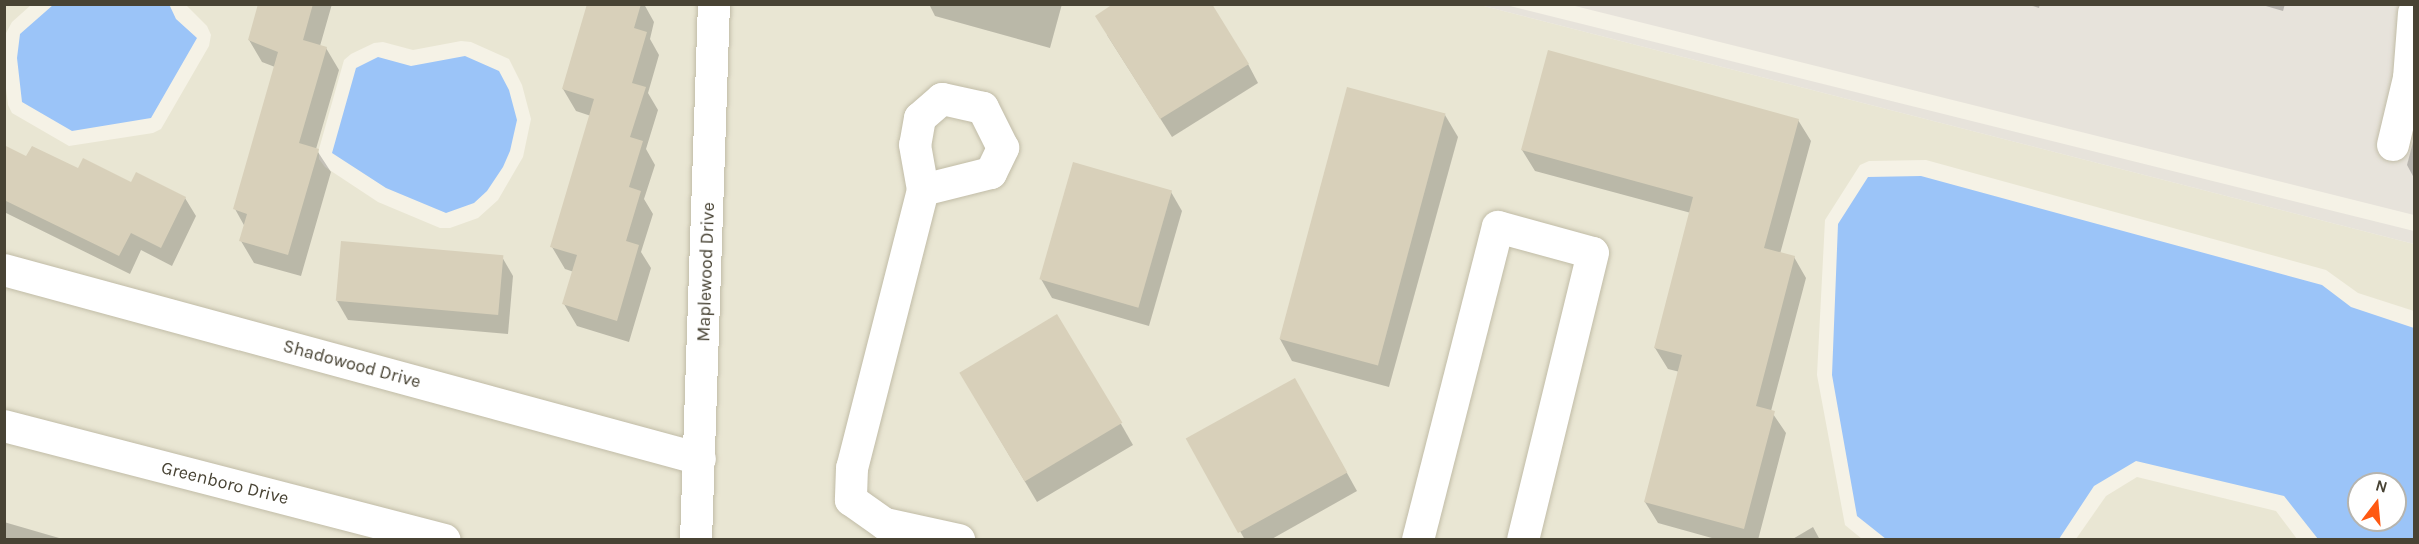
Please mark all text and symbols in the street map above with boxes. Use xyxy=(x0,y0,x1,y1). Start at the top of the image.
street label: Maplewood Drive xyxy=(693,202,719,342)
street label: Shadowood Drive xyxy=(281,335,423,393)
street label: Greenboro Drive xyxy=(159,457,291,509)
north arrow xyxy=(2347,472,2407,532)
text: N xyxy=(2373,475,2390,497)

